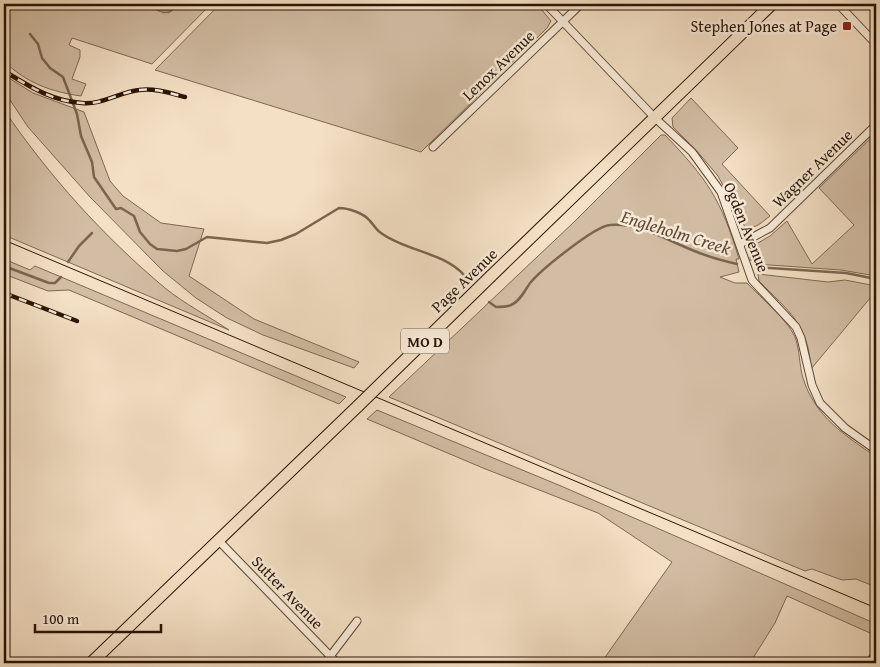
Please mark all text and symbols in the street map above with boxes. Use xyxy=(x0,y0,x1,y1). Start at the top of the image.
place label: Stephen Jones at Page xyxy=(690,14,837,38)
marker: Stephen Jones at Page xyxy=(841,20,853,32)
street label: Lenox Avenue xyxy=(456,24,540,106)
street label: Wagner Avenue xyxy=(766,123,858,213)
street label: Ogden Avenue xyxy=(718,178,776,276)
water label: Engleholm Creek xyxy=(617,202,735,262)
street label: Page Avenue xyxy=(425,242,503,318)
road number: MO D xyxy=(401,328,449,354)
street label: Sutter Avenue xyxy=(247,550,329,634)
scale bar xyxy=(35,602,161,634)
text: 100 m xyxy=(42,608,80,629)

